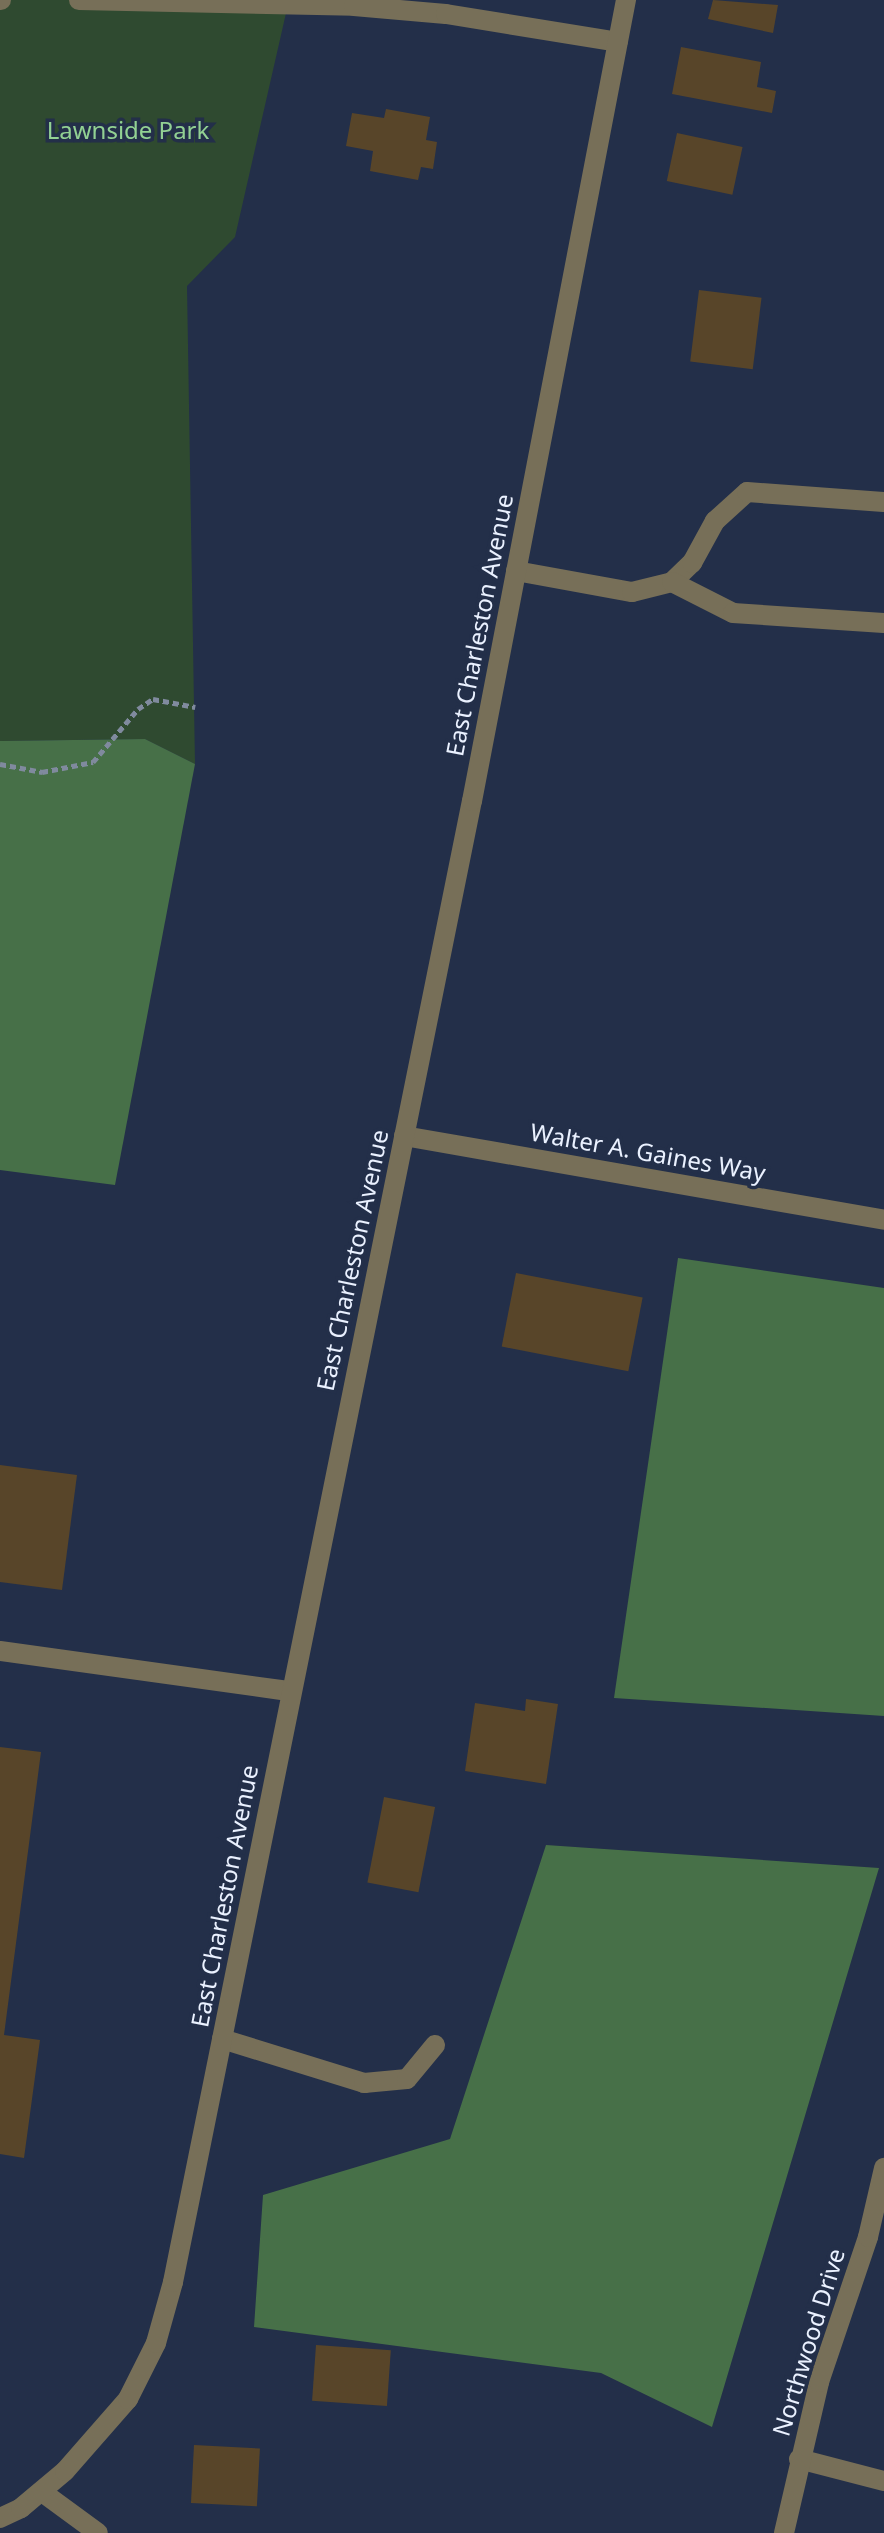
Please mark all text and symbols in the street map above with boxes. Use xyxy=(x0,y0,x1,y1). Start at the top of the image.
park label: Lawnside Park xyxy=(47,116,209,144)
street label: East Charleston Avenue xyxy=(439,492,519,758)
street label: Walter A. Gaines Way xyxy=(528,1117,768,1187)
street label: East Charleston Avenue xyxy=(310,1127,394,1393)
street label: East Charleston Avenue xyxy=(184,1763,264,2029)
street label: Northwood Drive xyxy=(766,2245,850,2439)

